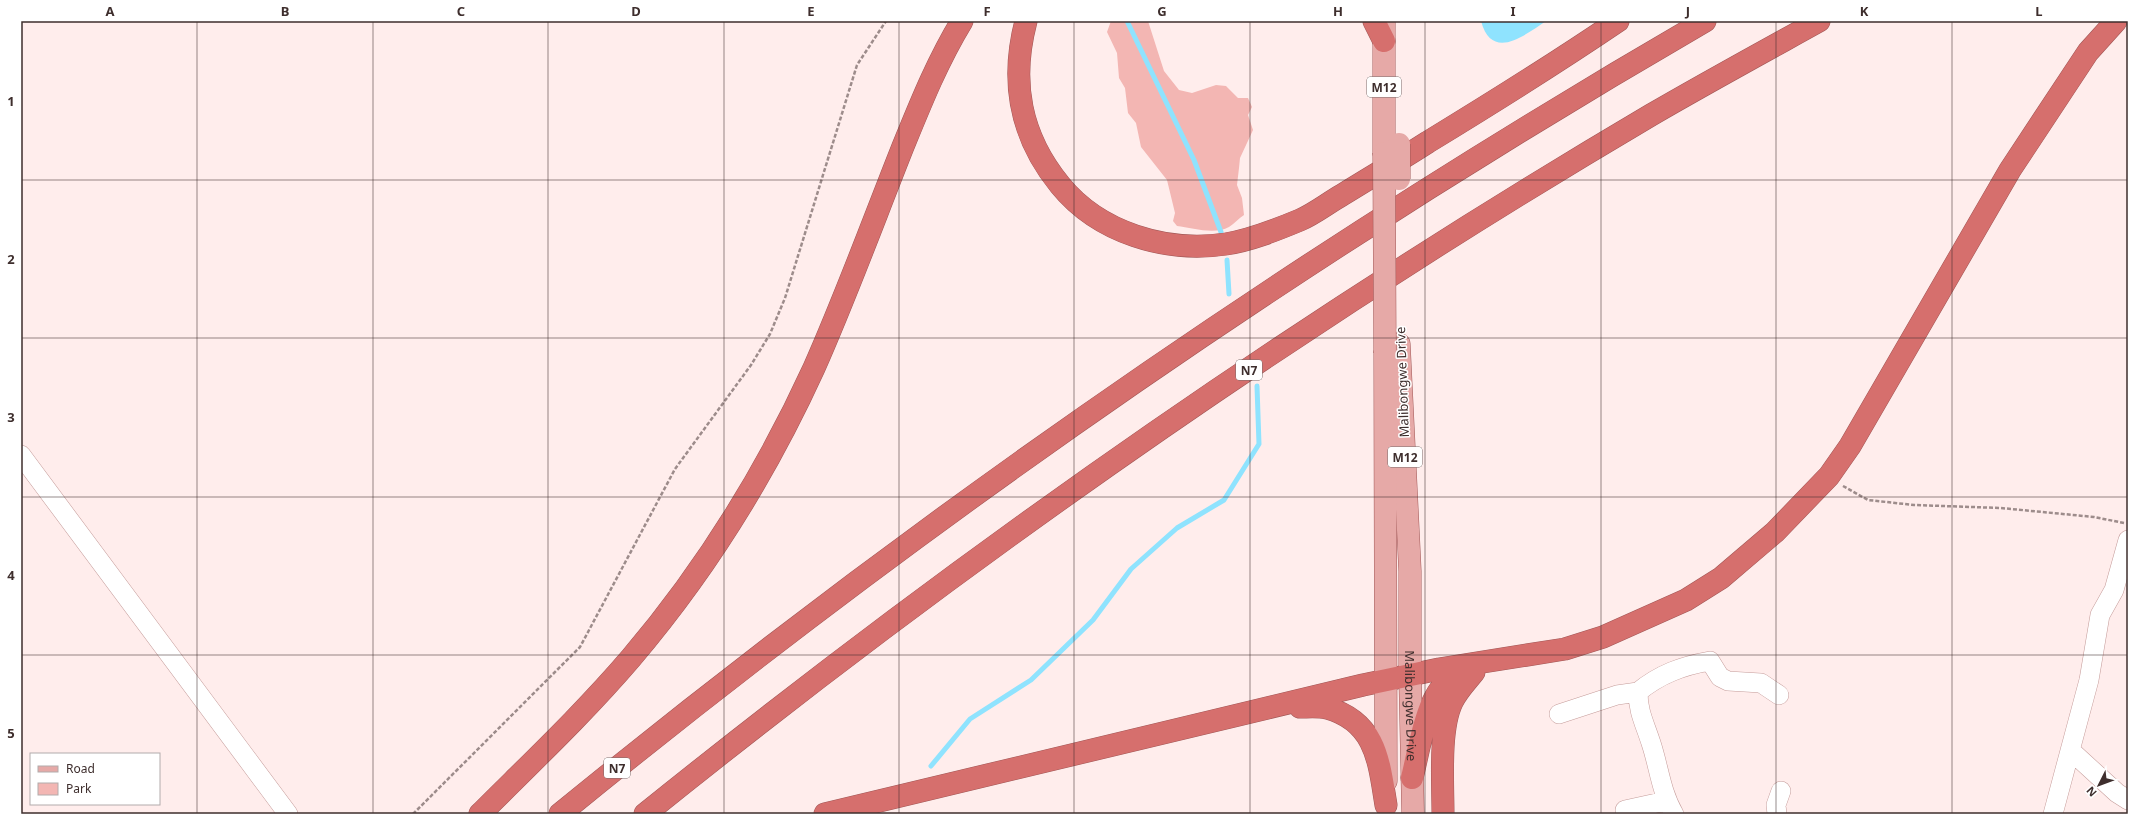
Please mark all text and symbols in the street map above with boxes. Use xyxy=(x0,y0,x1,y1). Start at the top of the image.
text: A xyxy=(106,2,115,20)
text: B xyxy=(281,2,289,20)
text: C xyxy=(457,2,465,20)
text: D xyxy=(631,2,641,20)
text: E xyxy=(807,2,815,20)
text: F xyxy=(983,2,991,20)
text: G xyxy=(1157,2,1167,20)
text: H xyxy=(1333,2,1343,20)
text: I xyxy=(1510,2,1516,20)
text: J xyxy=(1685,2,1690,20)
text: K xyxy=(1860,2,1869,20)
text: L xyxy=(2035,2,2043,20)
road number: M12 xyxy=(1367,77,1401,97)
text: 1 xyxy=(7,92,15,110)
text: 2 xyxy=(7,250,15,268)
street label: Malibongwe Drive xyxy=(1391,326,1413,438)
road number: N7 xyxy=(1236,360,1262,380)
text: 3 xyxy=(7,408,15,426)
road number: M12 xyxy=(1388,447,1422,467)
text: 4 xyxy=(7,566,15,584)
street label: Malibongwe Drive xyxy=(1401,650,1421,761)
text: 5 xyxy=(7,724,15,742)
legend xyxy=(30,753,160,805)
road number: N7 xyxy=(604,758,630,778)
text: Road xyxy=(66,760,95,777)
north arrow xyxy=(2079,765,2119,805)
text: Park xyxy=(66,780,92,797)
text: N xyxy=(2083,784,2100,800)

